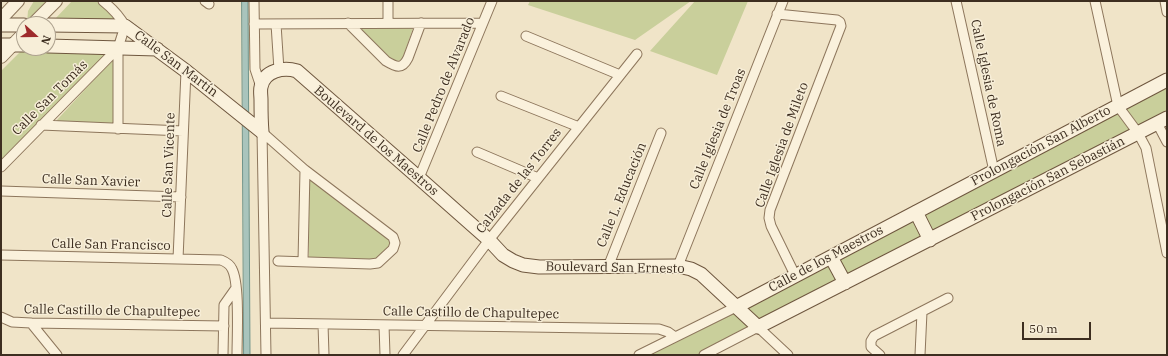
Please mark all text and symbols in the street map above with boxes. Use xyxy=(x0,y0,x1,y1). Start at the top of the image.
street label: Calle Pedro de Alvarado xyxy=(410,15,478,155)
north arrow xyxy=(16,16,56,56)
street label: Calle Iglesia de Roma xyxy=(967,18,1009,148)
street label: Calle San Martín xyxy=(131,28,221,100)
text: N xyxy=(38,33,54,47)
street label: Calle San Tomás xyxy=(9,57,91,139)
street label: Calle Iglesia de Troas xyxy=(687,66,749,192)
street label: Calle Iglesia de Mileto xyxy=(752,80,812,210)
street label: Boulevard de los Maestros xyxy=(311,83,441,199)
street label: Prolongación San Alberto xyxy=(969,103,1113,189)
street label: Calle San Vicente xyxy=(159,112,179,218)
street label: Calzada de las Torres xyxy=(473,125,565,237)
street label: Prolongación San Sebastián xyxy=(969,133,1127,225)
street label: Calle L. Educación xyxy=(594,140,650,250)
street label: Calle San Xavier xyxy=(42,171,140,191)
street label: Calle de los Maestros xyxy=(766,222,886,296)
street label: Calle San Francisco xyxy=(51,236,171,254)
street label: Boulevard San Ernesto xyxy=(545,259,685,277)
street label: Calle Castillo de Chapultepec xyxy=(24,302,200,320)
street label: Calle Castillo de Chapultepec xyxy=(383,304,559,322)
scale bar xyxy=(1024,314,1093,340)
text: 50 m xyxy=(1029,321,1058,336)

